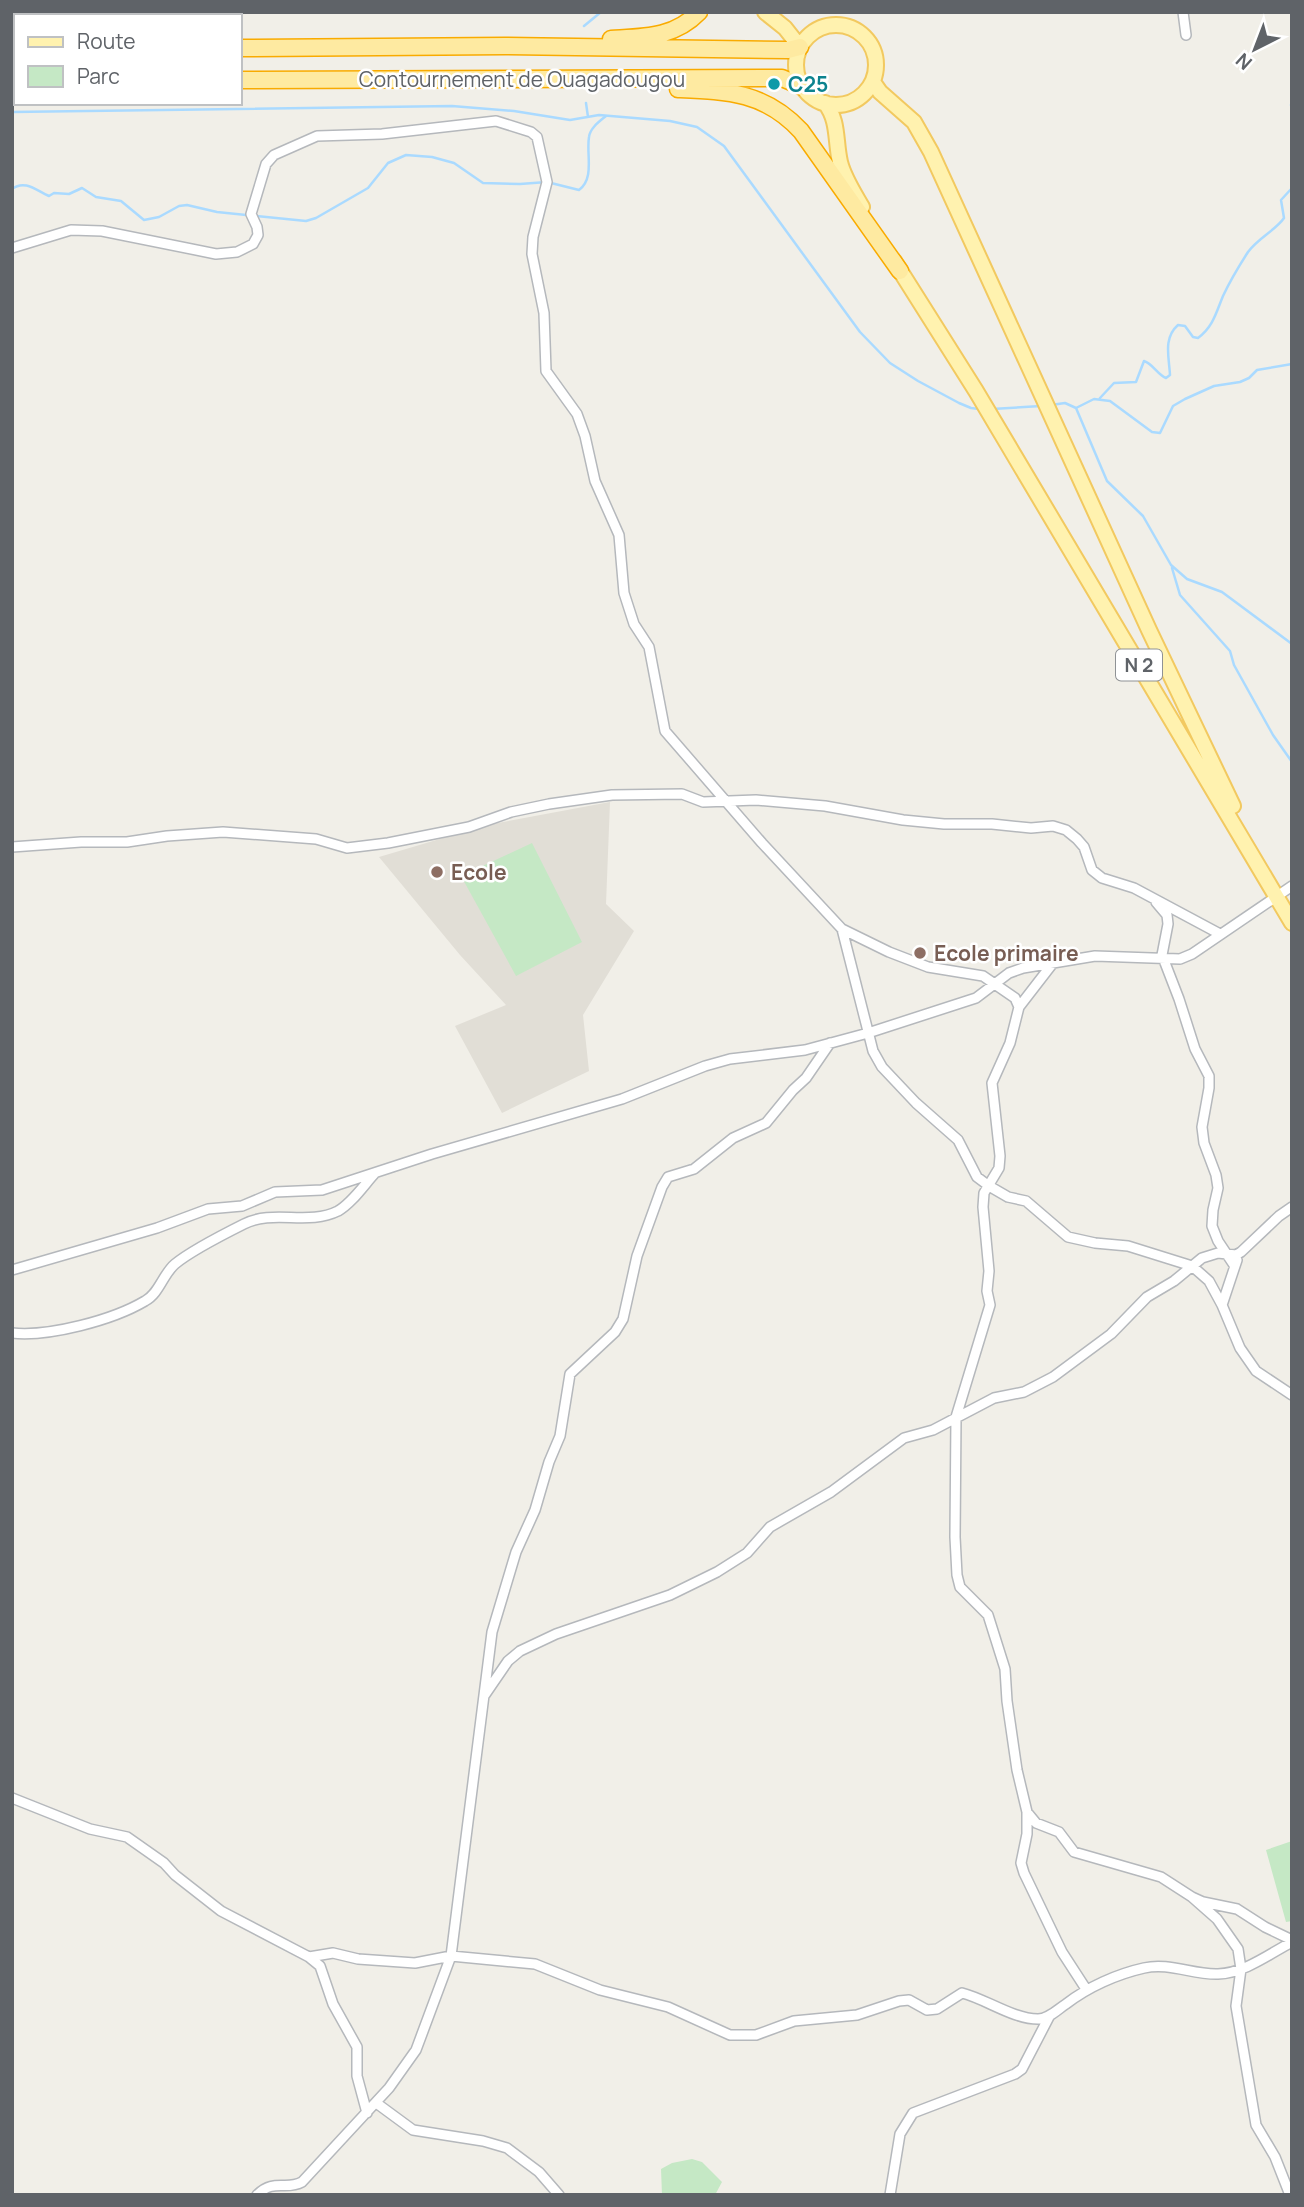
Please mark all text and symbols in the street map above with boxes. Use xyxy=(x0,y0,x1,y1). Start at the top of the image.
legend xyxy=(14,14,242,105)
north arrow xyxy=(1220,14,1290,84)
text: Route xyxy=(77,27,135,55)
text: N xyxy=(1230,47,1257,76)
text: Parc xyxy=(77,62,120,90)
street label: Contournement de Ouagadougou xyxy=(359,65,685,93)
place label: C25 xyxy=(788,70,828,98)
marker: C25 xyxy=(766,76,782,92)
road number: N 2 xyxy=(1116,650,1162,680)
place label: Ecole xyxy=(451,858,507,886)
marker: Ecole xyxy=(429,864,445,880)
place label: Ecole primaire xyxy=(934,939,1079,967)
marker: Ecole primaire xyxy=(912,945,928,961)

